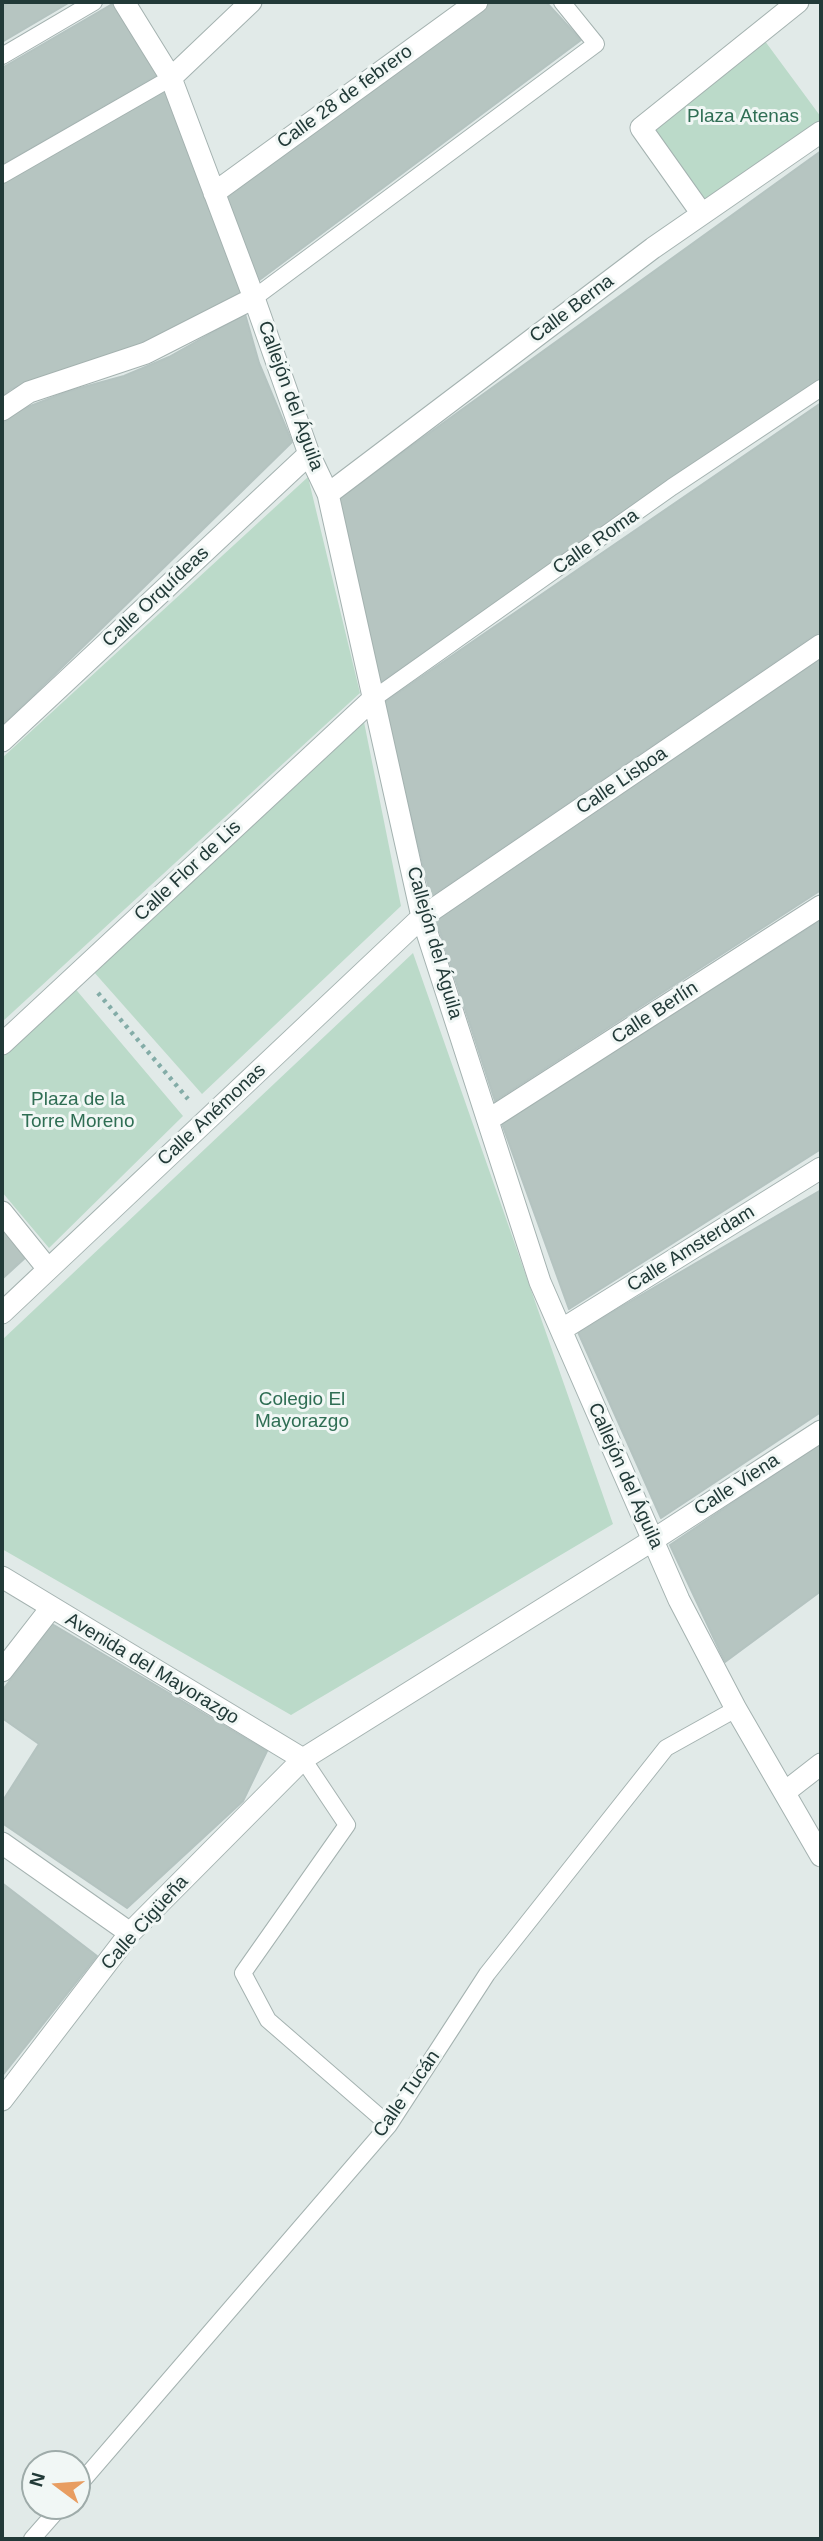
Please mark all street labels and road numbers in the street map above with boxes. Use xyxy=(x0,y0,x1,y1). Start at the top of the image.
street label: Calle 28 de febrero xyxy=(273,40,417,154)
street label: Calle Berna xyxy=(525,270,619,348)
street label: Callejón del Águila xyxy=(252,318,328,474)
street label: Calle Roma xyxy=(549,504,643,580)
street label: Calle Orquídeas xyxy=(98,542,214,652)
street label: Calle Lisboa xyxy=(572,742,672,820)
street label: Calle Flor de Lis xyxy=(130,816,246,926)
street label: Callejón del Águila xyxy=(401,864,467,1022)
street label: Calle Berlín xyxy=(608,977,702,1049)
street label: Calle Anémonas xyxy=(153,1059,271,1171)
street label: Calle Amsterdam xyxy=(623,1201,759,1297)
street label: Callejón del Águila xyxy=(583,1399,667,1553)
street label: Calle Viena xyxy=(690,1449,784,1521)
street label: Avenida del Mayorazgo xyxy=(61,1608,243,1730)
street label: Calle Cigüeña xyxy=(97,1871,193,1975)
street label: Calle Tucán xyxy=(369,2046,445,2142)

